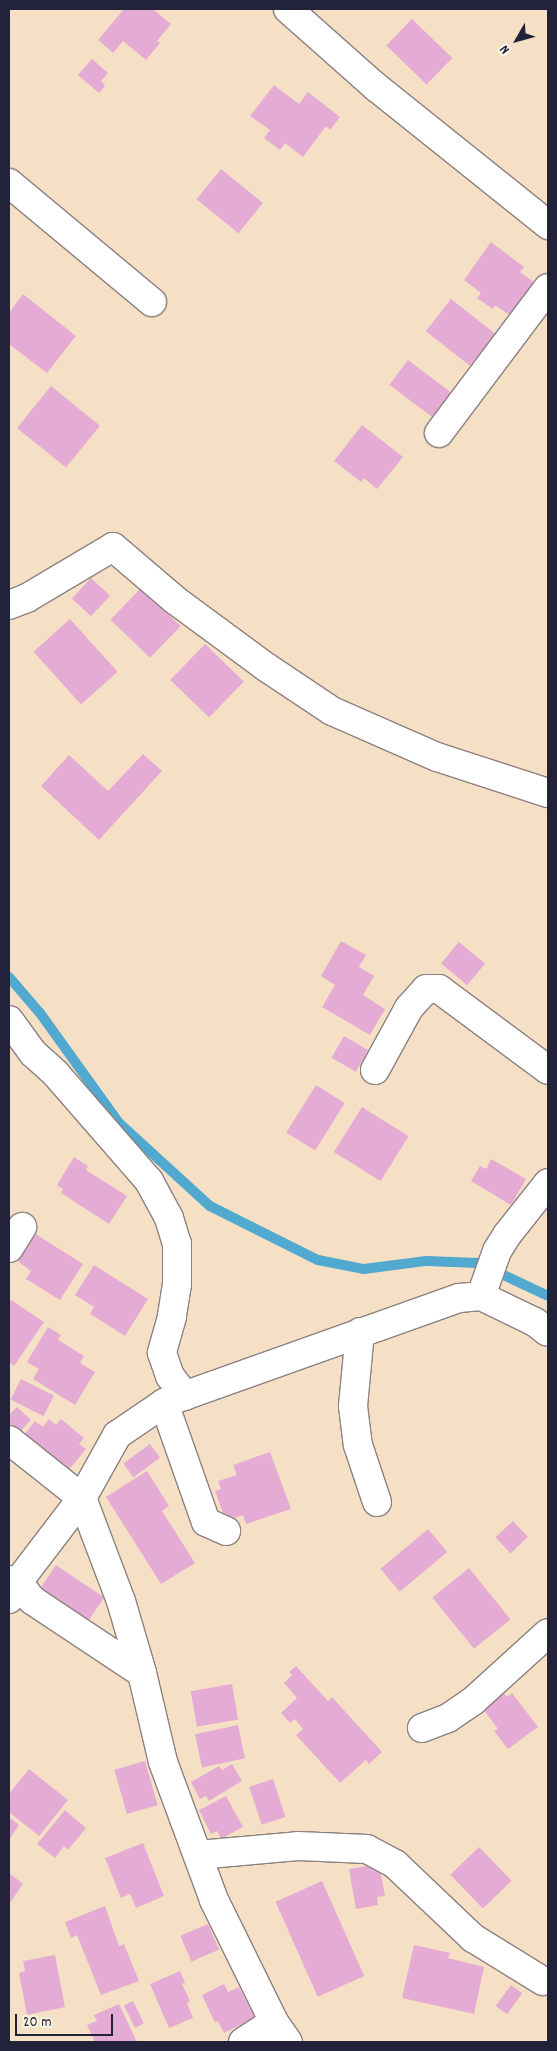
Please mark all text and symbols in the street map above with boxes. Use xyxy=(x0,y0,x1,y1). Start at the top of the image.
north arrow xyxy=(492,15,542,65)
text: N xyxy=(495,40,515,58)
scale bar xyxy=(18,2004,115,2036)
text: 20 m xyxy=(23,2012,51,2034)

